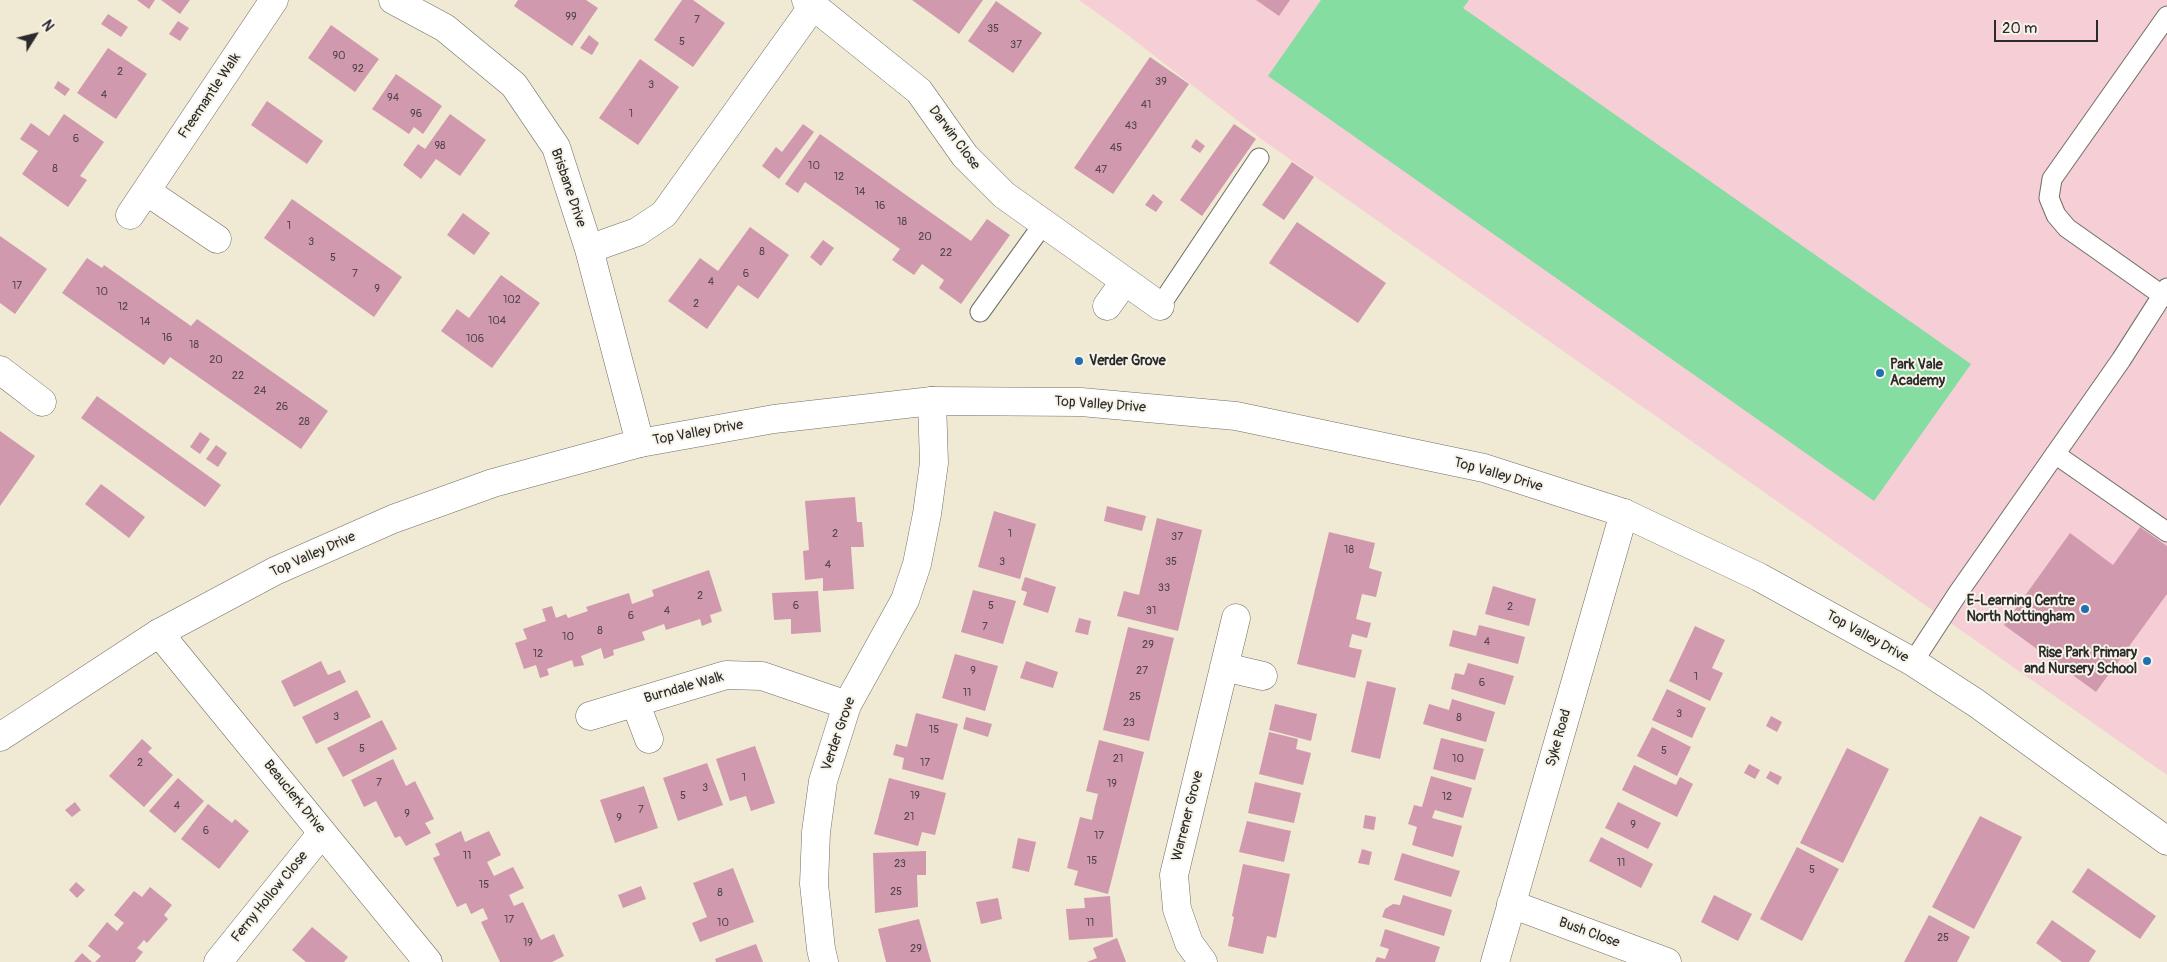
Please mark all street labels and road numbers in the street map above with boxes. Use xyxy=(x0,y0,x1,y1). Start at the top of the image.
street label: Freemantle Walk xyxy=(175,50,245,142)
street label: Darwin Close xyxy=(925,103,983,173)
street label: Brisbane Drive xyxy=(547,146,589,230)
street label: Top Valley Drive xyxy=(1054,393,1146,417)
street label: Top Valley Drive xyxy=(651,417,745,449)
street label: Top Valley Drive xyxy=(1452,454,1544,496)
street label: Top Valley Drive xyxy=(268,529,358,581)
street label: Top Valley Drive xyxy=(1823,607,1911,667)
street label: Burndale Walk xyxy=(642,669,726,707)
street label: Verder Grove xyxy=(819,695,859,773)
street label: Syke Road xyxy=(1543,707,1575,769)
street label: Beauclerk Drive xyxy=(259,757,329,837)
street label: Warrener Grove xyxy=(1169,769,1207,863)
street label: Ferny Hollow Close xyxy=(228,848,312,946)
street label: Bush Close xyxy=(1556,914,1622,952)

